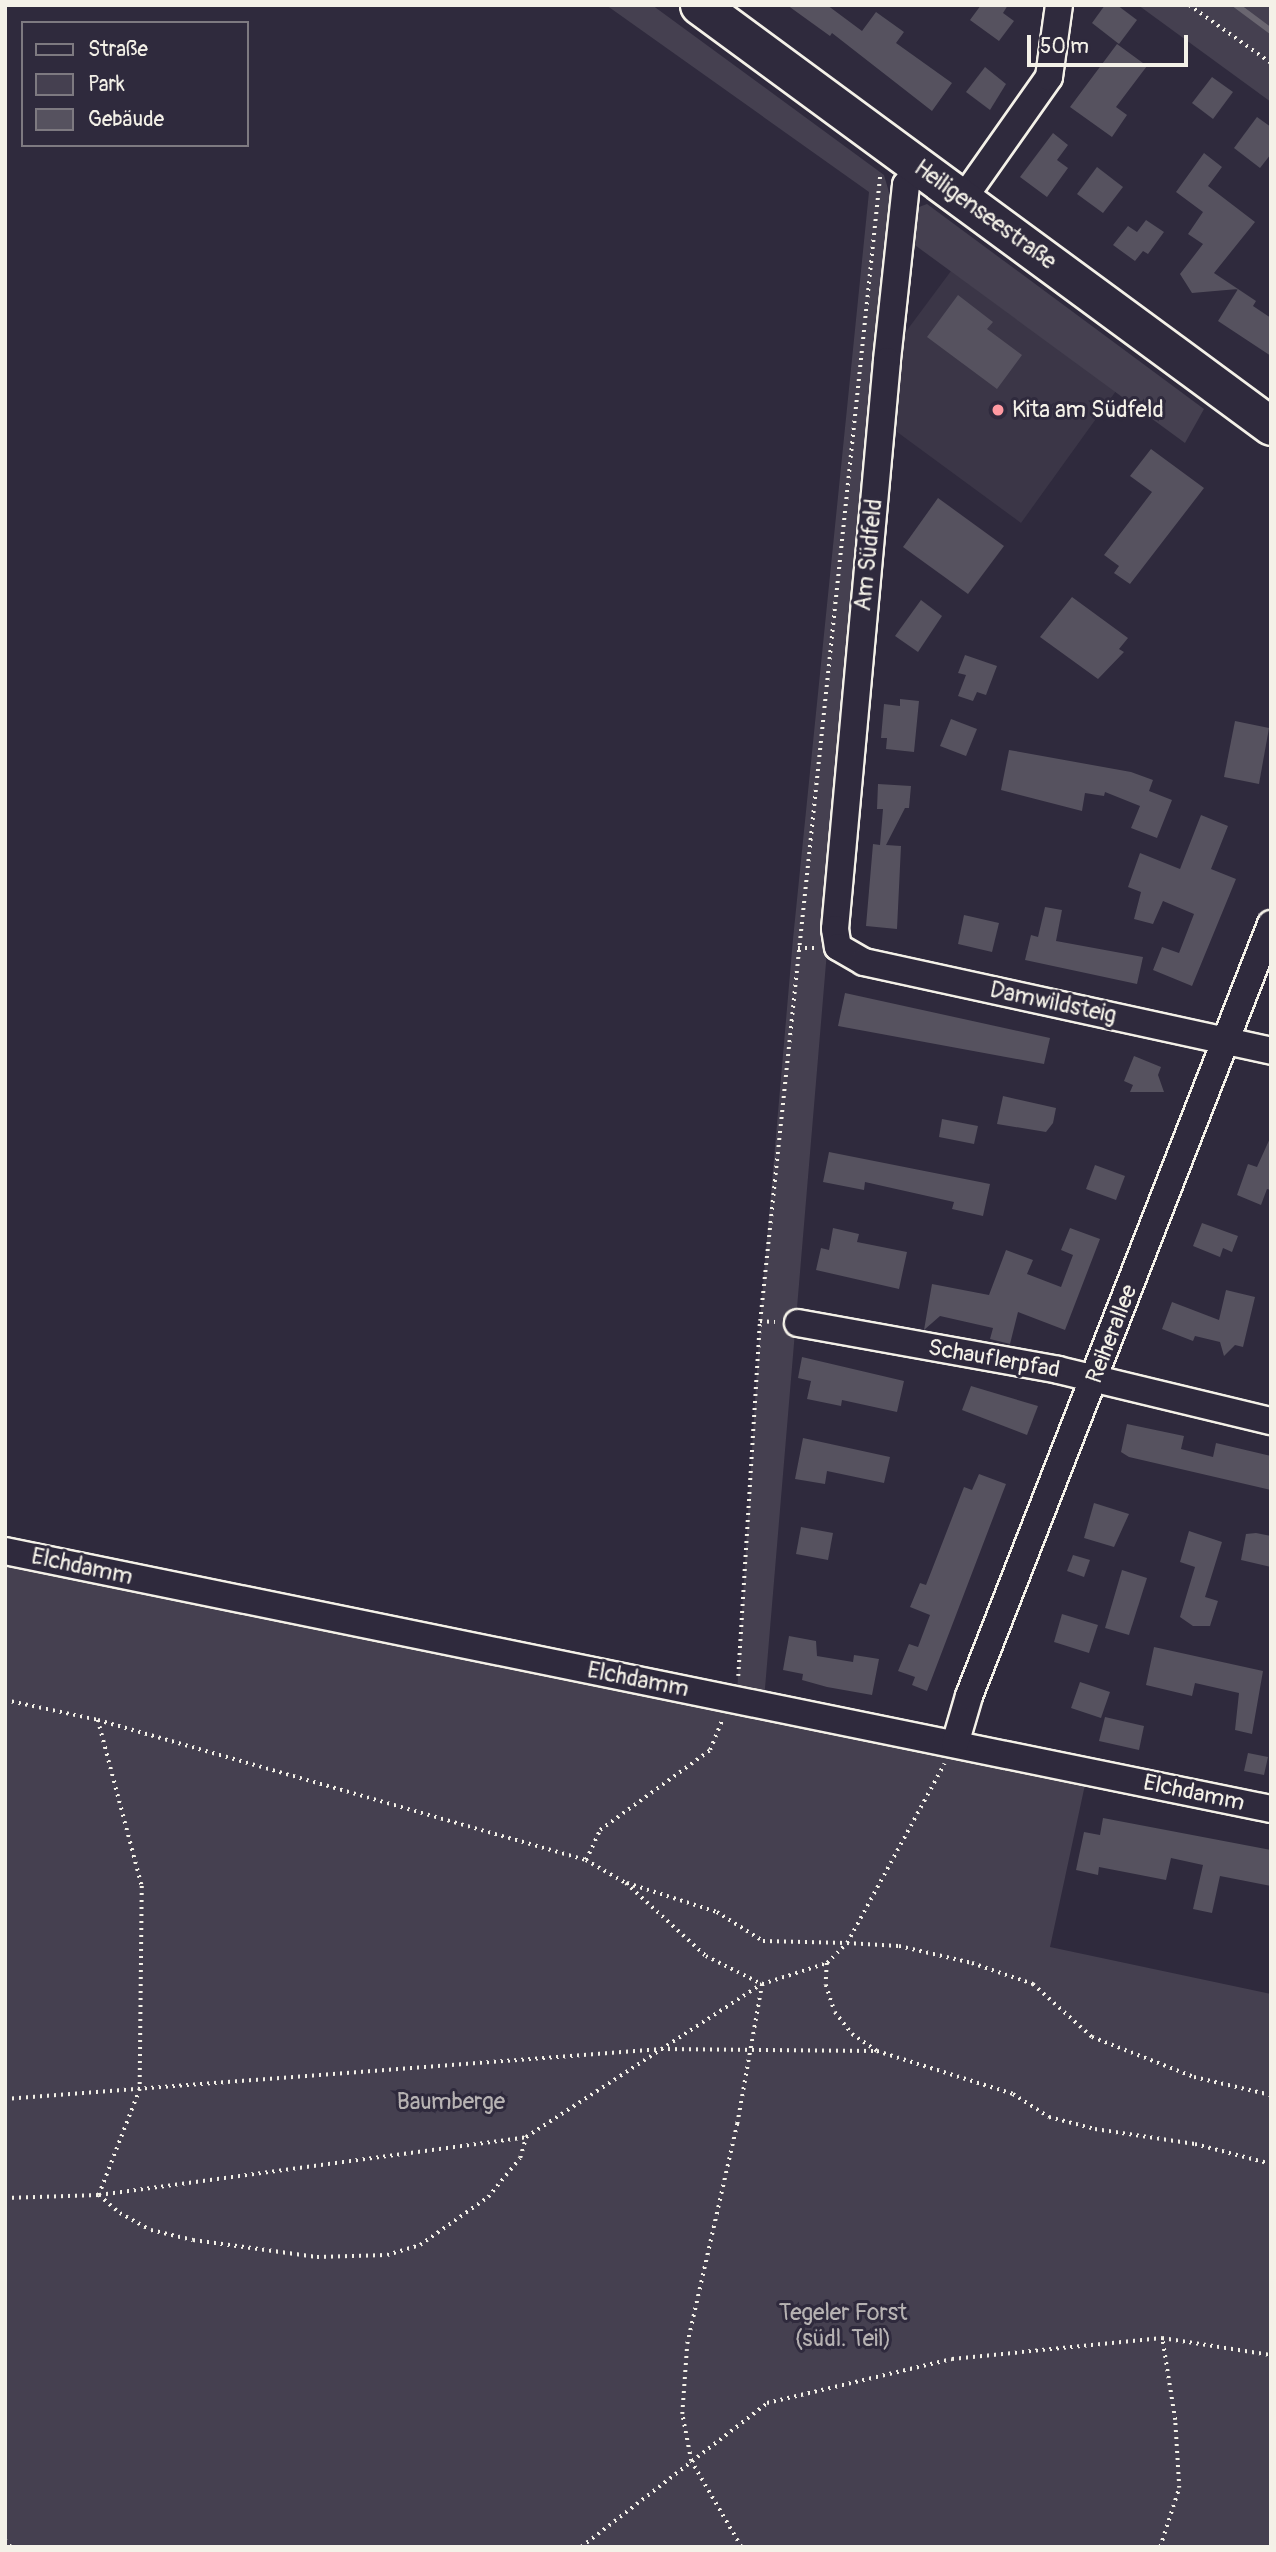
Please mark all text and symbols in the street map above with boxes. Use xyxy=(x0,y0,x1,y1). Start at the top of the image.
legend xyxy=(21,21,248,147)
scale bar xyxy=(1031,21,1192,65)
text: 50 m xyxy=(1040,33,1089,60)
text: Straße xyxy=(88,36,148,63)
text: Park xyxy=(88,71,125,98)
text: Gebäude xyxy=(88,106,164,133)
street label: Heiligenseestraße xyxy=(909,154,1061,276)
place label: Kita am Südfeld xyxy=(1012,396,1164,424)
marker: Kita am Südfeld xyxy=(990,402,1006,418)
street label: Am Südfeld xyxy=(849,498,889,612)
street label: Damwildsteig xyxy=(987,976,1119,1030)
street label: Reiherallee xyxy=(1081,1281,1143,1387)
street label: Schauflerpfad xyxy=(926,1334,1062,1384)
street label: Elchdamm xyxy=(29,1543,135,1591)
street label: Elchdamm xyxy=(585,1657,691,1703)
street label: Elchdamm xyxy=(1141,1769,1247,1817)
park label: Baumberge xyxy=(397,2088,505,2116)
park label: Tegeler Forst (südl. Teil) xyxy=(779,2299,907,2353)

